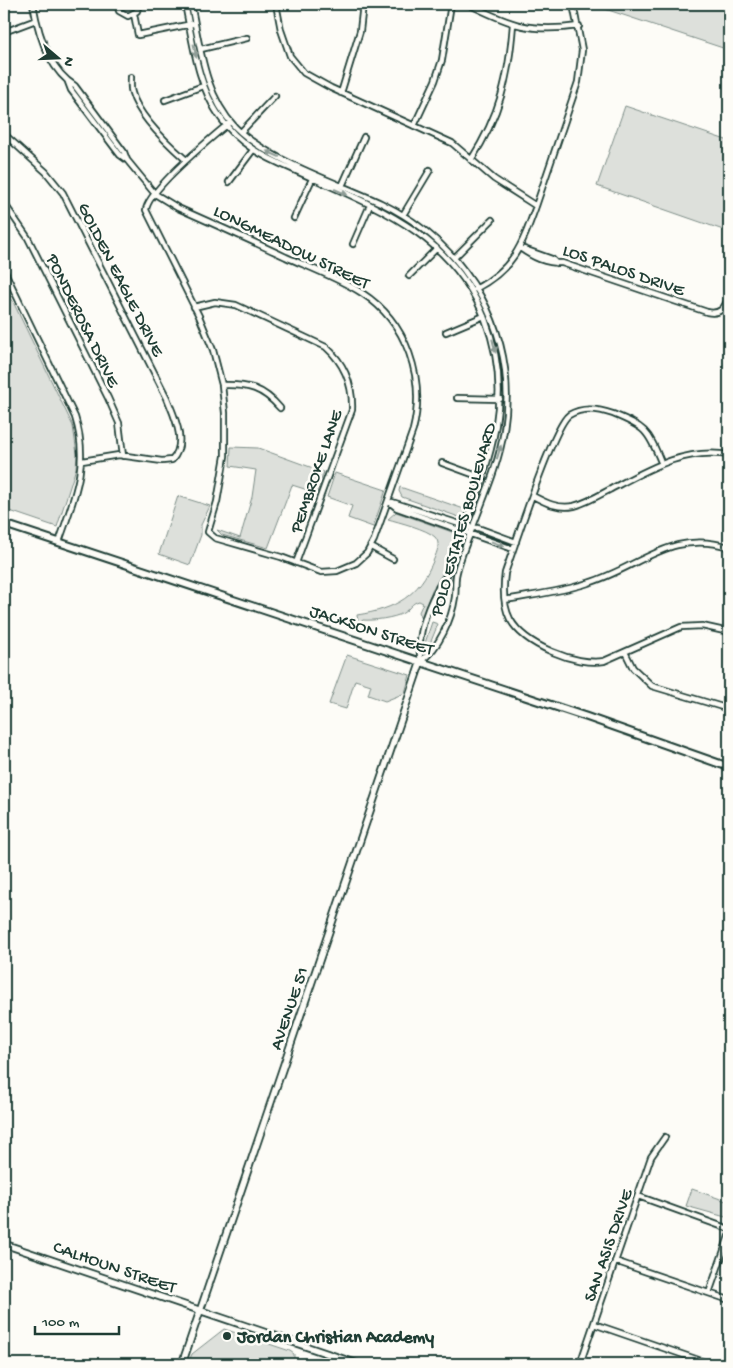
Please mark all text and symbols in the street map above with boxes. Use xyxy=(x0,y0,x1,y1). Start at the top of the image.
north arrow xyxy=(32,32,82,82)
one-way arrow xyxy=(191,44,199,59)
text: N xyxy=(58,54,77,69)
one-way arrow xyxy=(266,150,280,158)
one-way arrow xyxy=(334,188,348,196)
street label: GOLDEN EAGLE DRIVE xyxy=(72,200,168,361)
street label: LONGMEADOW STREET xyxy=(209,201,373,296)
street label: LOS PALOS DRIVE xyxy=(560,241,688,302)
street label: PONDEROSA DRIVE xyxy=(40,250,123,392)
one-way arrow xyxy=(490,338,498,353)
street label: PEMBROKE LANE xyxy=(286,407,348,537)
street label: POLO ESTATES BOULEVARD xyxy=(426,420,502,620)
one-way arrow xyxy=(495,444,503,459)
one-way arrow xyxy=(491,540,506,548)
street label: JACKSON STREET xyxy=(307,601,437,662)
street label: AVENUE 51 xyxy=(266,965,314,1053)
street label: SAN ASIS DRIVE xyxy=(580,1186,639,1305)
street label: CALHOUN STREET xyxy=(50,1238,179,1300)
scale bar xyxy=(35,1303,119,1335)
text: 100 m xyxy=(41,1314,80,1332)
place label: Jordan Christian Academy xyxy=(236,1328,434,1349)
marker: Jordan Christian Academy xyxy=(221,1330,233,1342)

